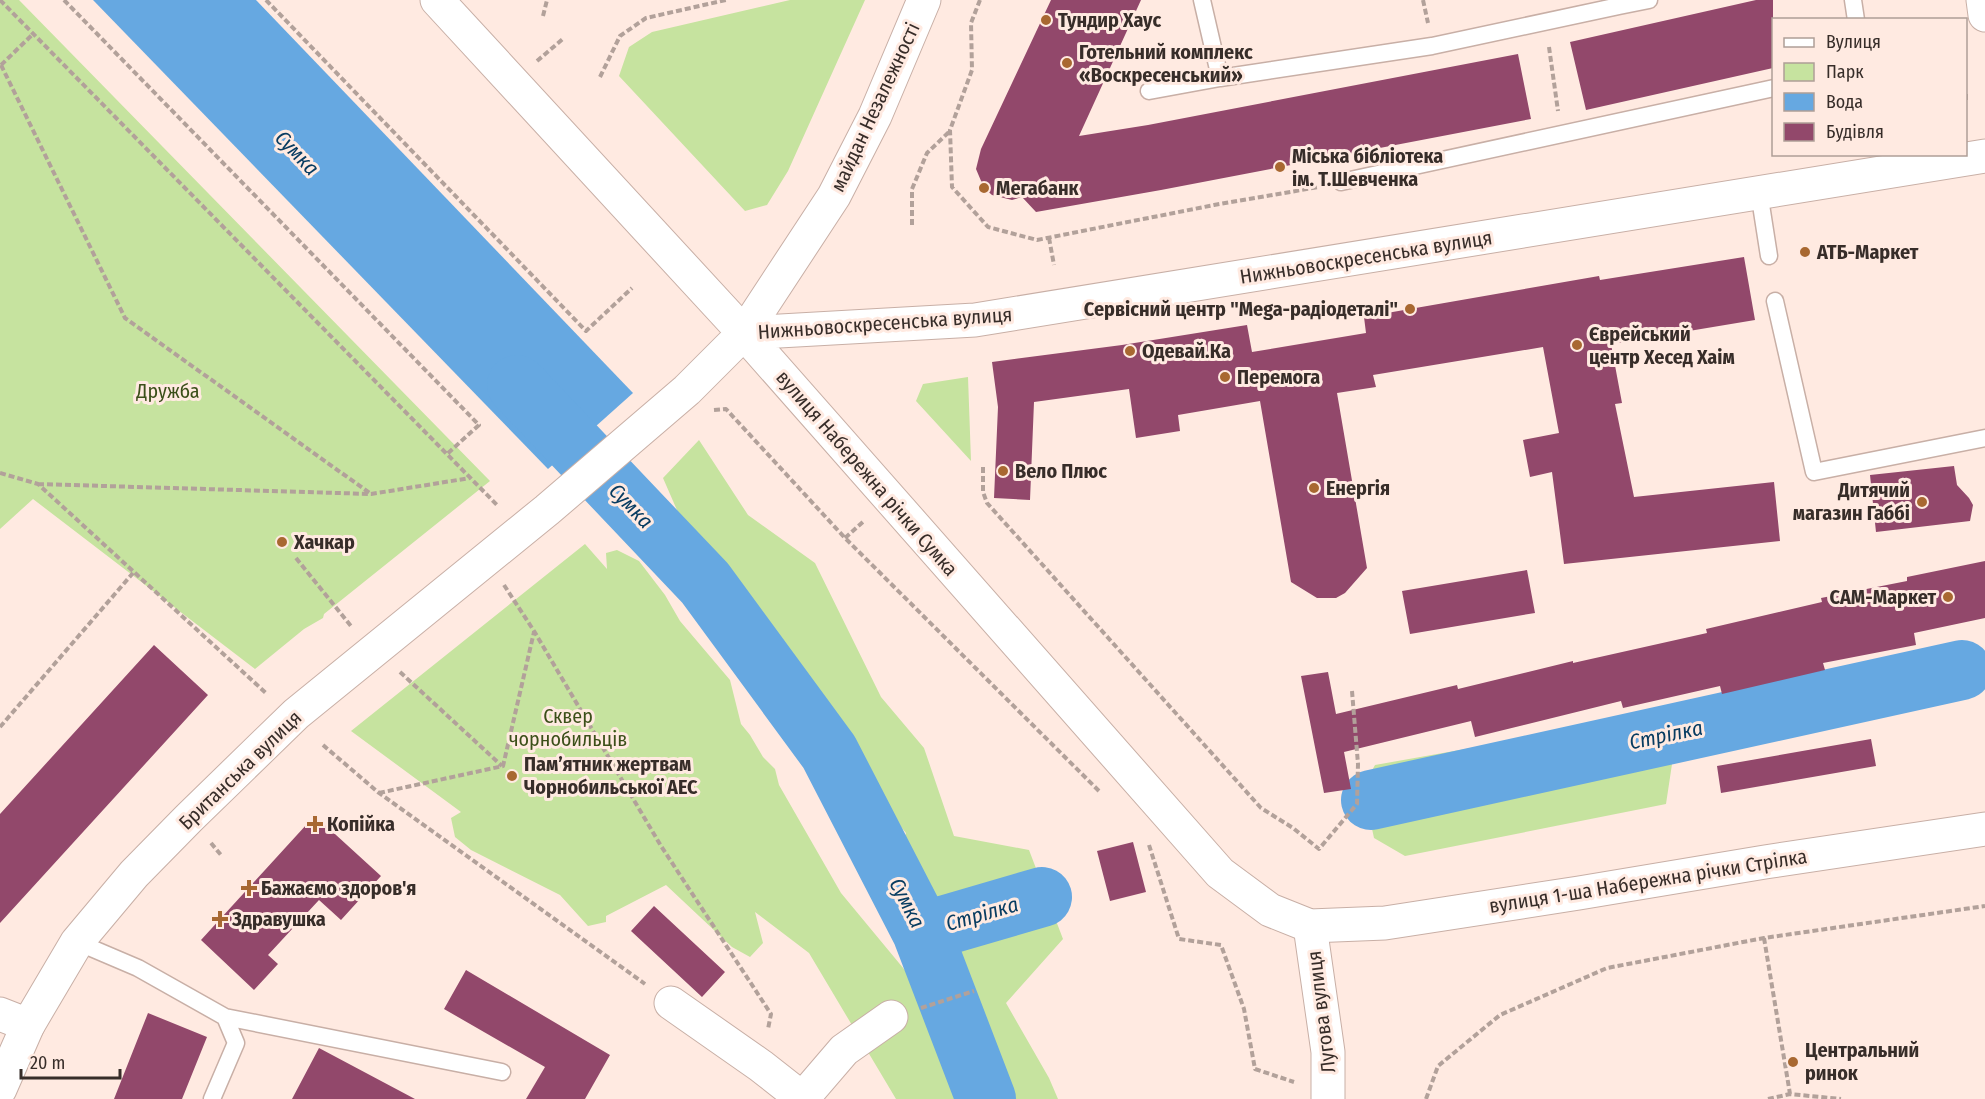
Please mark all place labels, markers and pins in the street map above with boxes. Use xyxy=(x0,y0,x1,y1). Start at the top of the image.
place label: Тундир Хаус xyxy=(1058,8,1161,32)
marker: Тундир Хаус xyxy=(1039,13,1053,27)
place label: Готельний комплекс «Воскресенський» xyxy=(1079,40,1253,87)
marker: Готельний комплекс «Воскресенський» xyxy=(1060,56,1074,70)
place label: Міська бібліотека ім. Т.Шевченка xyxy=(1292,144,1443,191)
marker: Міська бібліотека ім. Т.Шевченка xyxy=(1273,160,1287,174)
place label: Мегабанк xyxy=(996,176,1080,200)
marker: Мегабанк xyxy=(977,181,991,195)
place label: АТБ-Маркет xyxy=(1816,240,1919,264)
marker: АТБ-Маркет xyxy=(1798,245,1812,259)
place label: Сервісний центр "Mega-радіодеталі" xyxy=(1084,297,1398,321)
marker: Сервісний центр "Mega-радіодеталі" xyxy=(1403,302,1417,316)
place label: Єврейський центр Хесед Хаім xyxy=(1589,322,1735,369)
marker: Єврейський центр Хесед Хаім xyxy=(1570,338,1584,352)
place label: Одевай.Ка xyxy=(1142,339,1231,363)
marker: Одевай.Ка xyxy=(1123,344,1137,358)
place label: Перемога xyxy=(1237,365,1320,389)
marker: Перемога xyxy=(1218,370,1232,384)
place label: Вело Плюс xyxy=(1015,459,1107,483)
marker: Вело Плюс xyxy=(996,464,1010,478)
place label: Енергія xyxy=(1326,476,1390,500)
place label: Дитячий магазин Габбі xyxy=(1793,478,1910,525)
marker: Енергія xyxy=(1307,481,1321,495)
marker: Дитячий магазин Габбі xyxy=(1915,495,1929,509)
place label: Хачкар xyxy=(293,530,355,554)
marker: Хачкар xyxy=(275,535,289,549)
place label: САМ-Маркет xyxy=(1830,585,1936,609)
marker: САМ-Маркет xyxy=(1941,590,1955,604)
place label: Пам’ятник жертвам Чорнобильської АЕС xyxy=(524,752,698,799)
marker: Пам’ятник жертвам Чорнобильської АЕС xyxy=(505,769,519,783)
place label: Копійка xyxy=(327,812,395,836)
marker: Копійка xyxy=(308,817,322,831)
place label: Бажаємо здоров'я xyxy=(261,876,416,900)
marker: Бажаємо здоров'я xyxy=(242,881,256,895)
place label: Здравушка xyxy=(231,907,326,931)
marker: Здравушка xyxy=(213,912,227,926)
place label: Центральний ринок xyxy=(1805,1038,1919,1085)
marker: Центральний ринок xyxy=(1786,1055,1800,1069)

